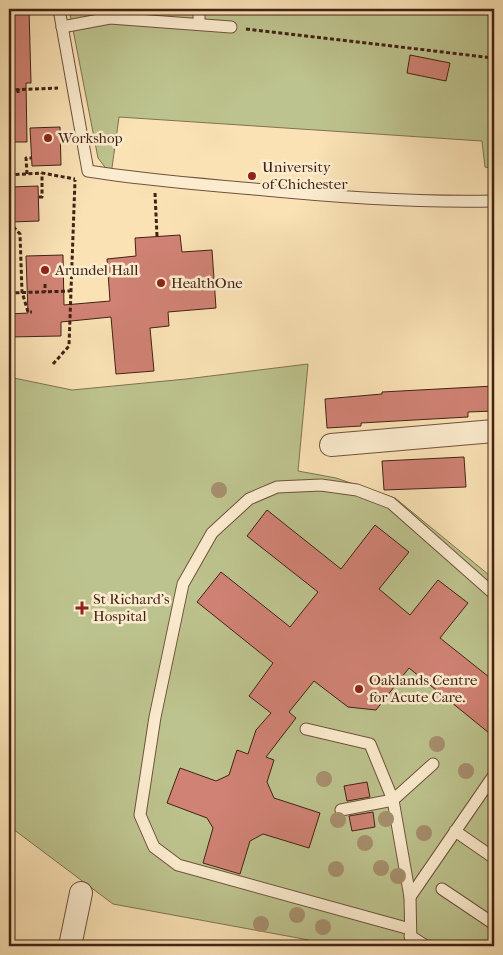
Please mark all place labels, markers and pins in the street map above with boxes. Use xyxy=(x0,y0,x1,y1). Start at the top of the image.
place label: Workshop xyxy=(57,129,123,147)
marker: Workshop xyxy=(42,132,54,144)
place label: University of Chichester xyxy=(262,158,348,193)
marker: University of Chichester xyxy=(246,170,258,182)
place label: Arundel Hall xyxy=(54,261,138,279)
marker: Arundel Hall xyxy=(39,264,51,276)
place label: HealthOne xyxy=(171,274,243,292)
marker: HealthOne xyxy=(155,277,167,289)
place label: St Richard's Hospital xyxy=(93,590,170,625)
marker: St Richard's Hospital xyxy=(75,601,89,615)
place label: Oaklands Centre for Acute Care. xyxy=(369,671,478,706)
marker: Oaklands Centre for Acute Care. xyxy=(353,683,365,695)

